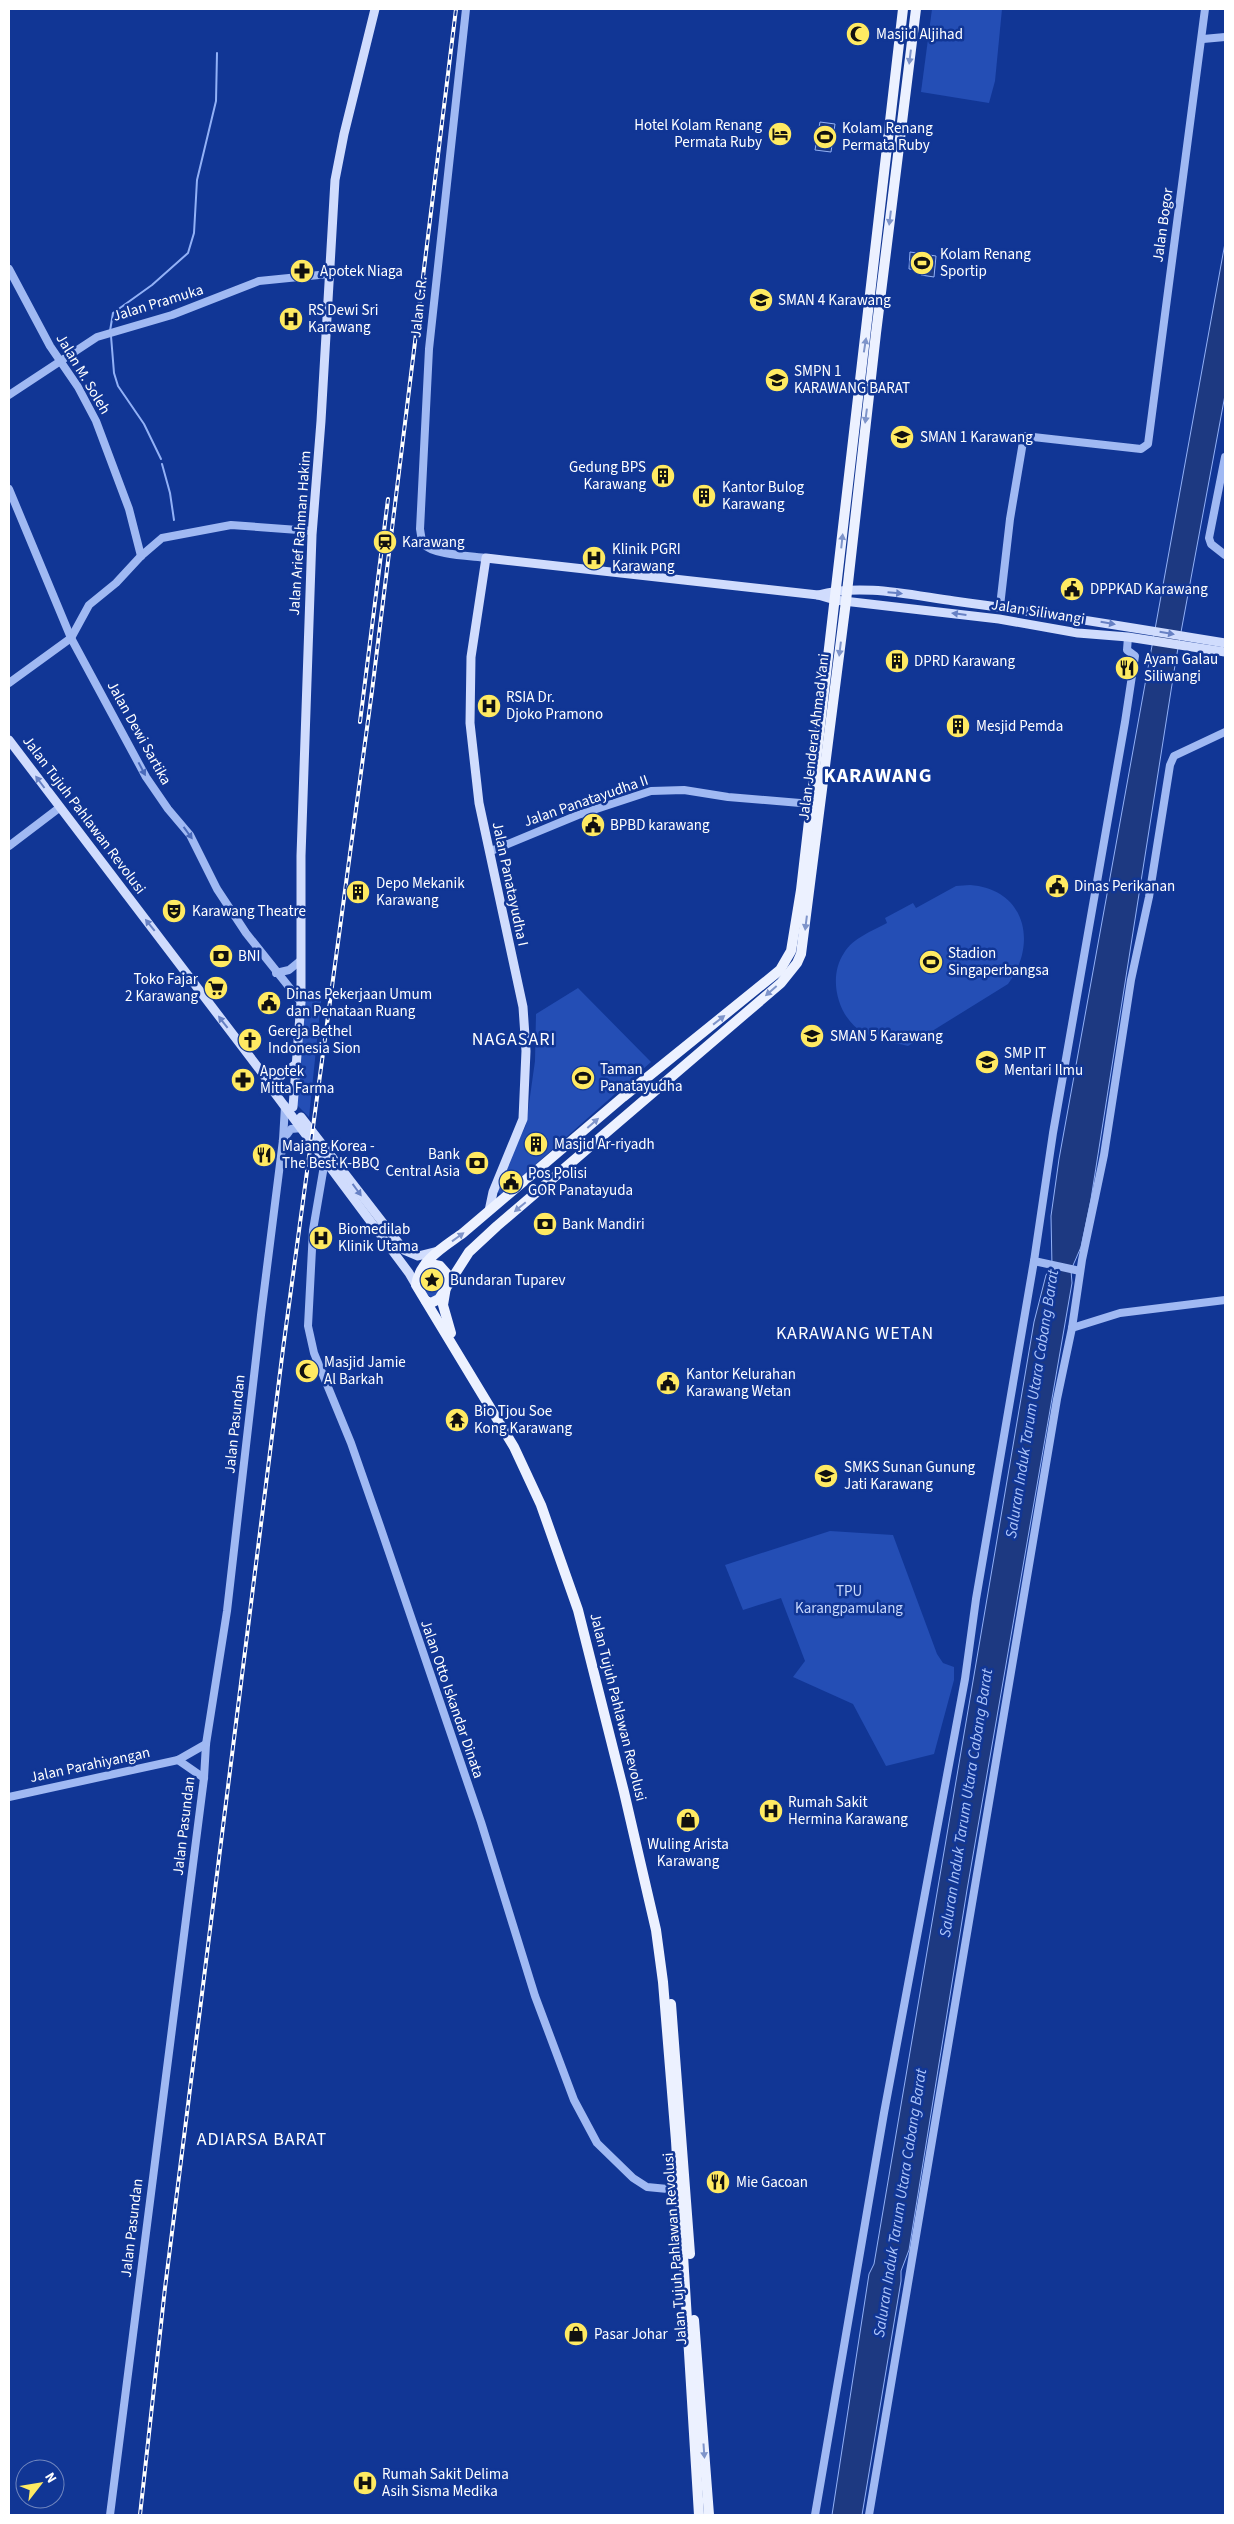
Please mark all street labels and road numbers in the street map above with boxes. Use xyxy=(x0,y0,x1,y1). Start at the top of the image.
street label: Jalan Bogor xyxy=(1147,186,1179,264)
street label: Jalan C.R. xyxy=(405,275,433,339)
street label: Jalan Pramuka xyxy=(110,279,206,327)
street label: Jalan M. Soleh xyxy=(51,330,115,418)
street label: Jalan Arief Rahman Hakim xyxy=(284,450,316,616)
street label: Jalan Siliwangi xyxy=(990,594,1086,630)
street label: Jalan Jenderal Ahmad Yani xyxy=(793,652,835,822)
street label: Jalan Dewi Sartika xyxy=(102,677,176,789)
street label: Jalan Tujuh Pahlawan Revolusi xyxy=(17,732,151,898)
street label: Jalan Panatayudha II xyxy=(521,770,651,832)
street label: Jalan Panatayudha I xyxy=(487,820,533,948)
street label: Jalan Pasundan xyxy=(219,1373,251,1475)
street label: Jalan Tujuh Pahlawan Revolusi xyxy=(584,1611,652,1803)
street label: Jalan Otto Iskandar Dinata xyxy=(415,1617,489,1781)
street label: Jalan Parahiyangan xyxy=(28,1742,152,1788)
street label: Jalan Pasundan xyxy=(168,1775,200,1877)
street label: Jalan Tujuh Pahlawan Revolusi xyxy=(658,2152,692,2346)
street label: Jalan Pasundan xyxy=(116,2177,148,2279)

